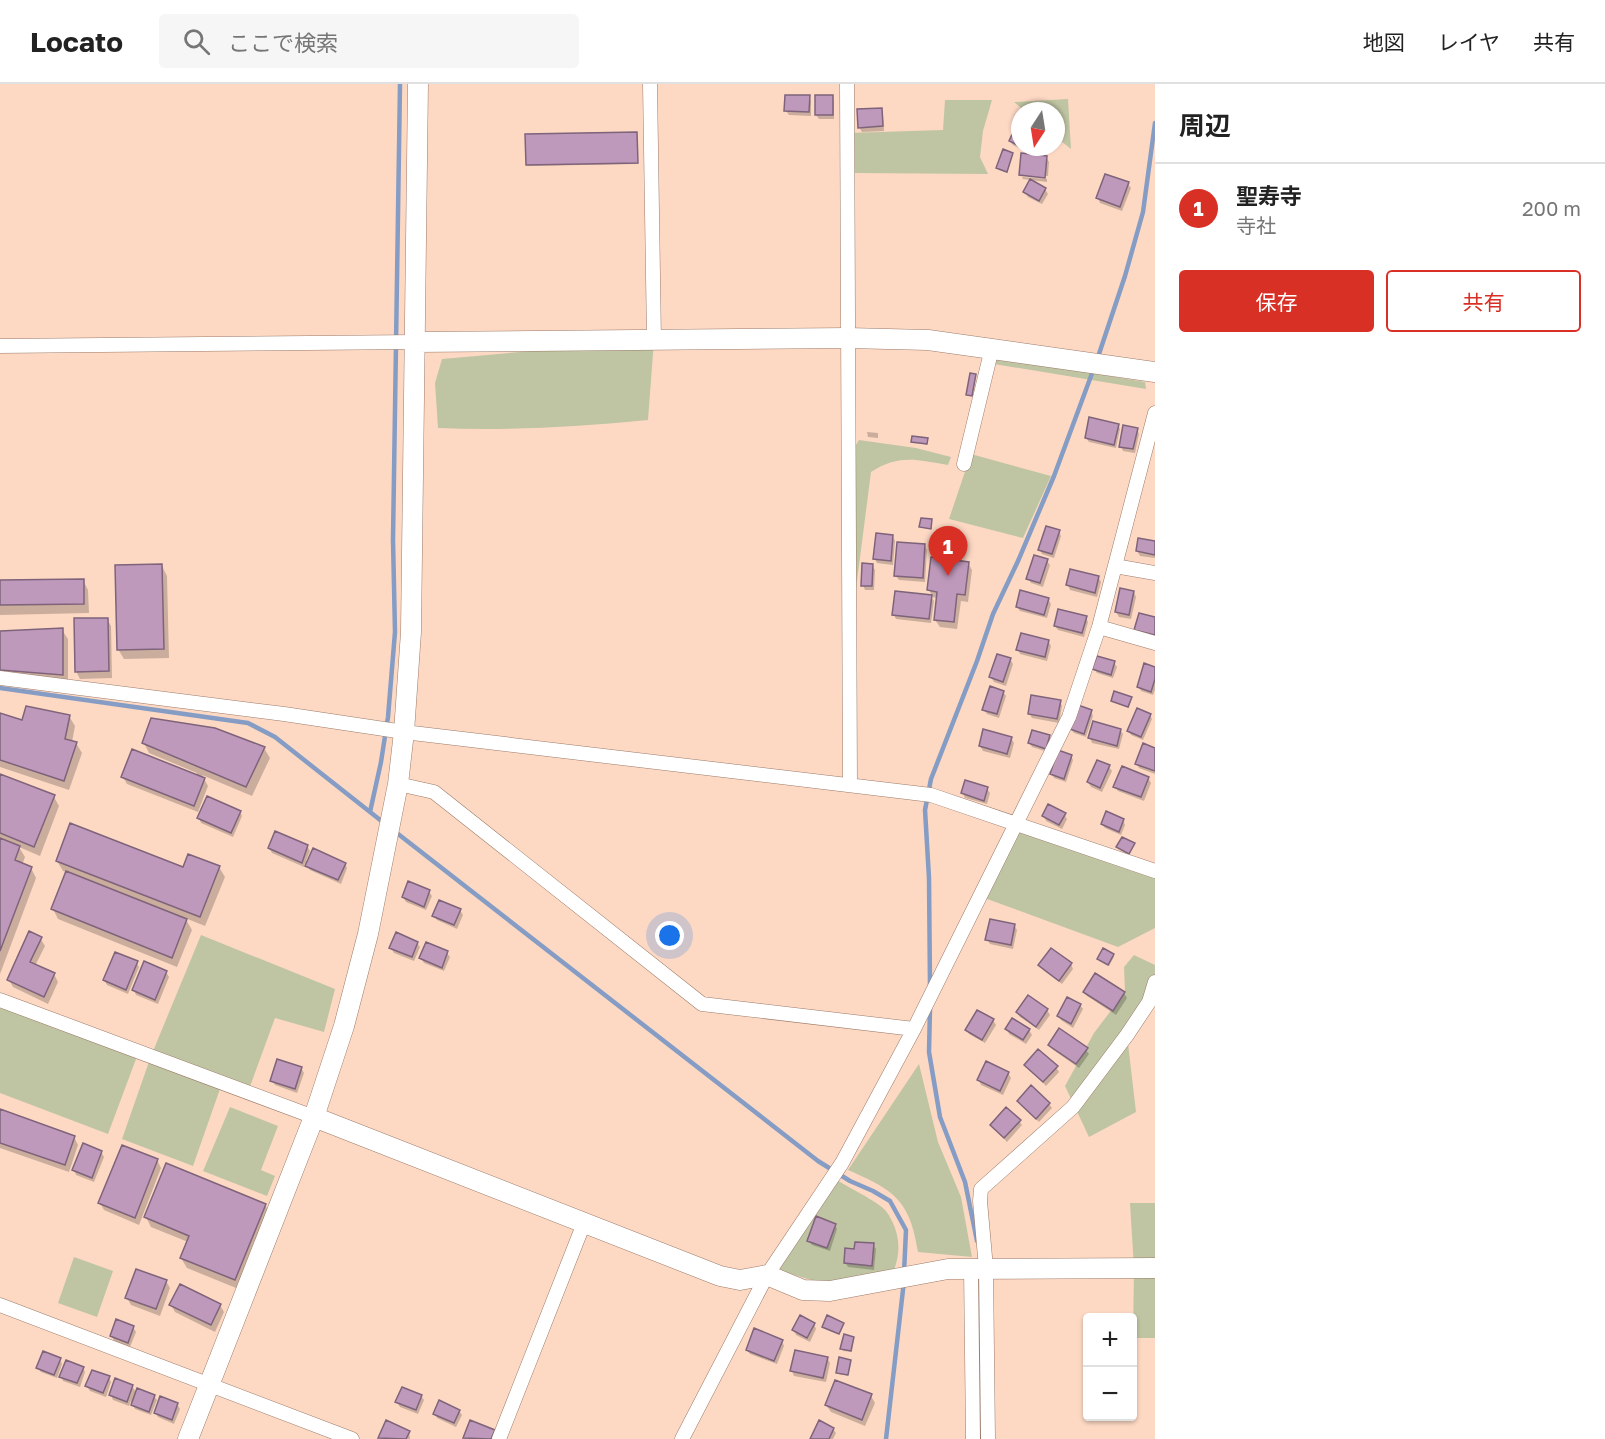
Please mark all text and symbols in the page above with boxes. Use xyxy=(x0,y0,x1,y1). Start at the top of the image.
search box xyxy=(159,14,579,68)
text: Locato xyxy=(30,25,123,58)
icon: search xyxy=(180,25,213,58)
text: ここで検索 xyxy=(228,29,338,56)
text: 地図 xyxy=(1363,29,1405,55)
text: レイヤ xyxy=(1438,29,1500,55)
text: 共有 xyxy=(1533,29,1575,55)
north arrow xyxy=(1011,102,1065,156)
text: 周辺 xyxy=(1179,110,1231,141)
text: 聖寿寺 xyxy=(1236,182,1302,209)
text: 1 xyxy=(1193,196,1204,220)
text: 200 m xyxy=(1522,196,1581,220)
text: 寺社 xyxy=(1236,213,1276,237)
button: 保存 xyxy=(1179,270,1374,332)
button: 共有 xyxy=(1386,270,1581,332)
pin: 1 xyxy=(928,526,968,576)
your location xyxy=(655,921,684,950)
map controls xyxy=(1083,1313,1137,1421)
button: + xyxy=(1083,1313,1137,1367)
button: − xyxy=(1083,1367,1137,1421)

